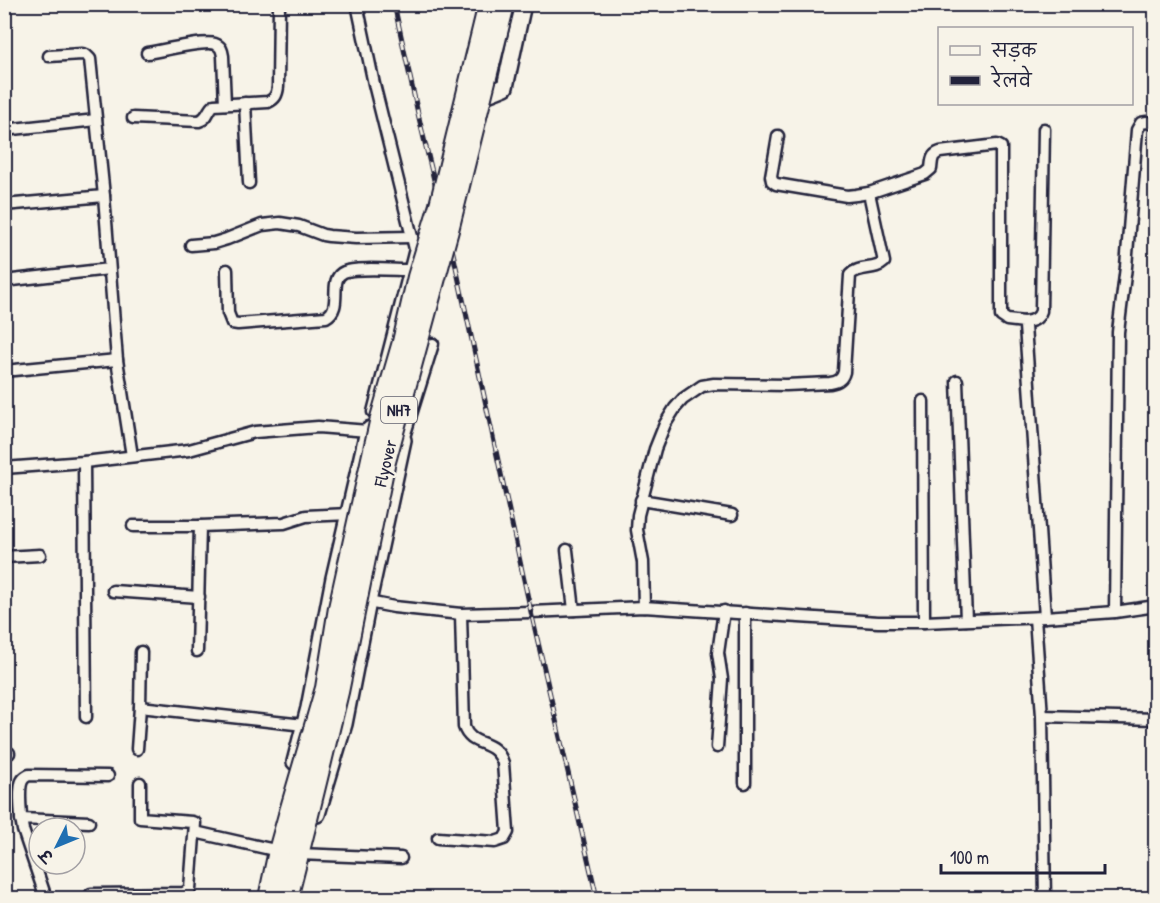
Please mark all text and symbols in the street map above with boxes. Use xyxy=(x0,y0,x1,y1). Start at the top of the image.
legend xyxy=(938,27,1133,105)
text: सड़क xyxy=(991,38,1037,63)
text: रेलवे xyxy=(990,65,1033,93)
road number: NH7 xyxy=(381,397,417,423)
street label: Flyover xyxy=(367,437,403,490)
north arrow xyxy=(27,816,87,876)
scale bar xyxy=(941,837,1104,875)
text: उ xyxy=(33,844,59,869)
text: 100 m xyxy=(950,845,989,870)

